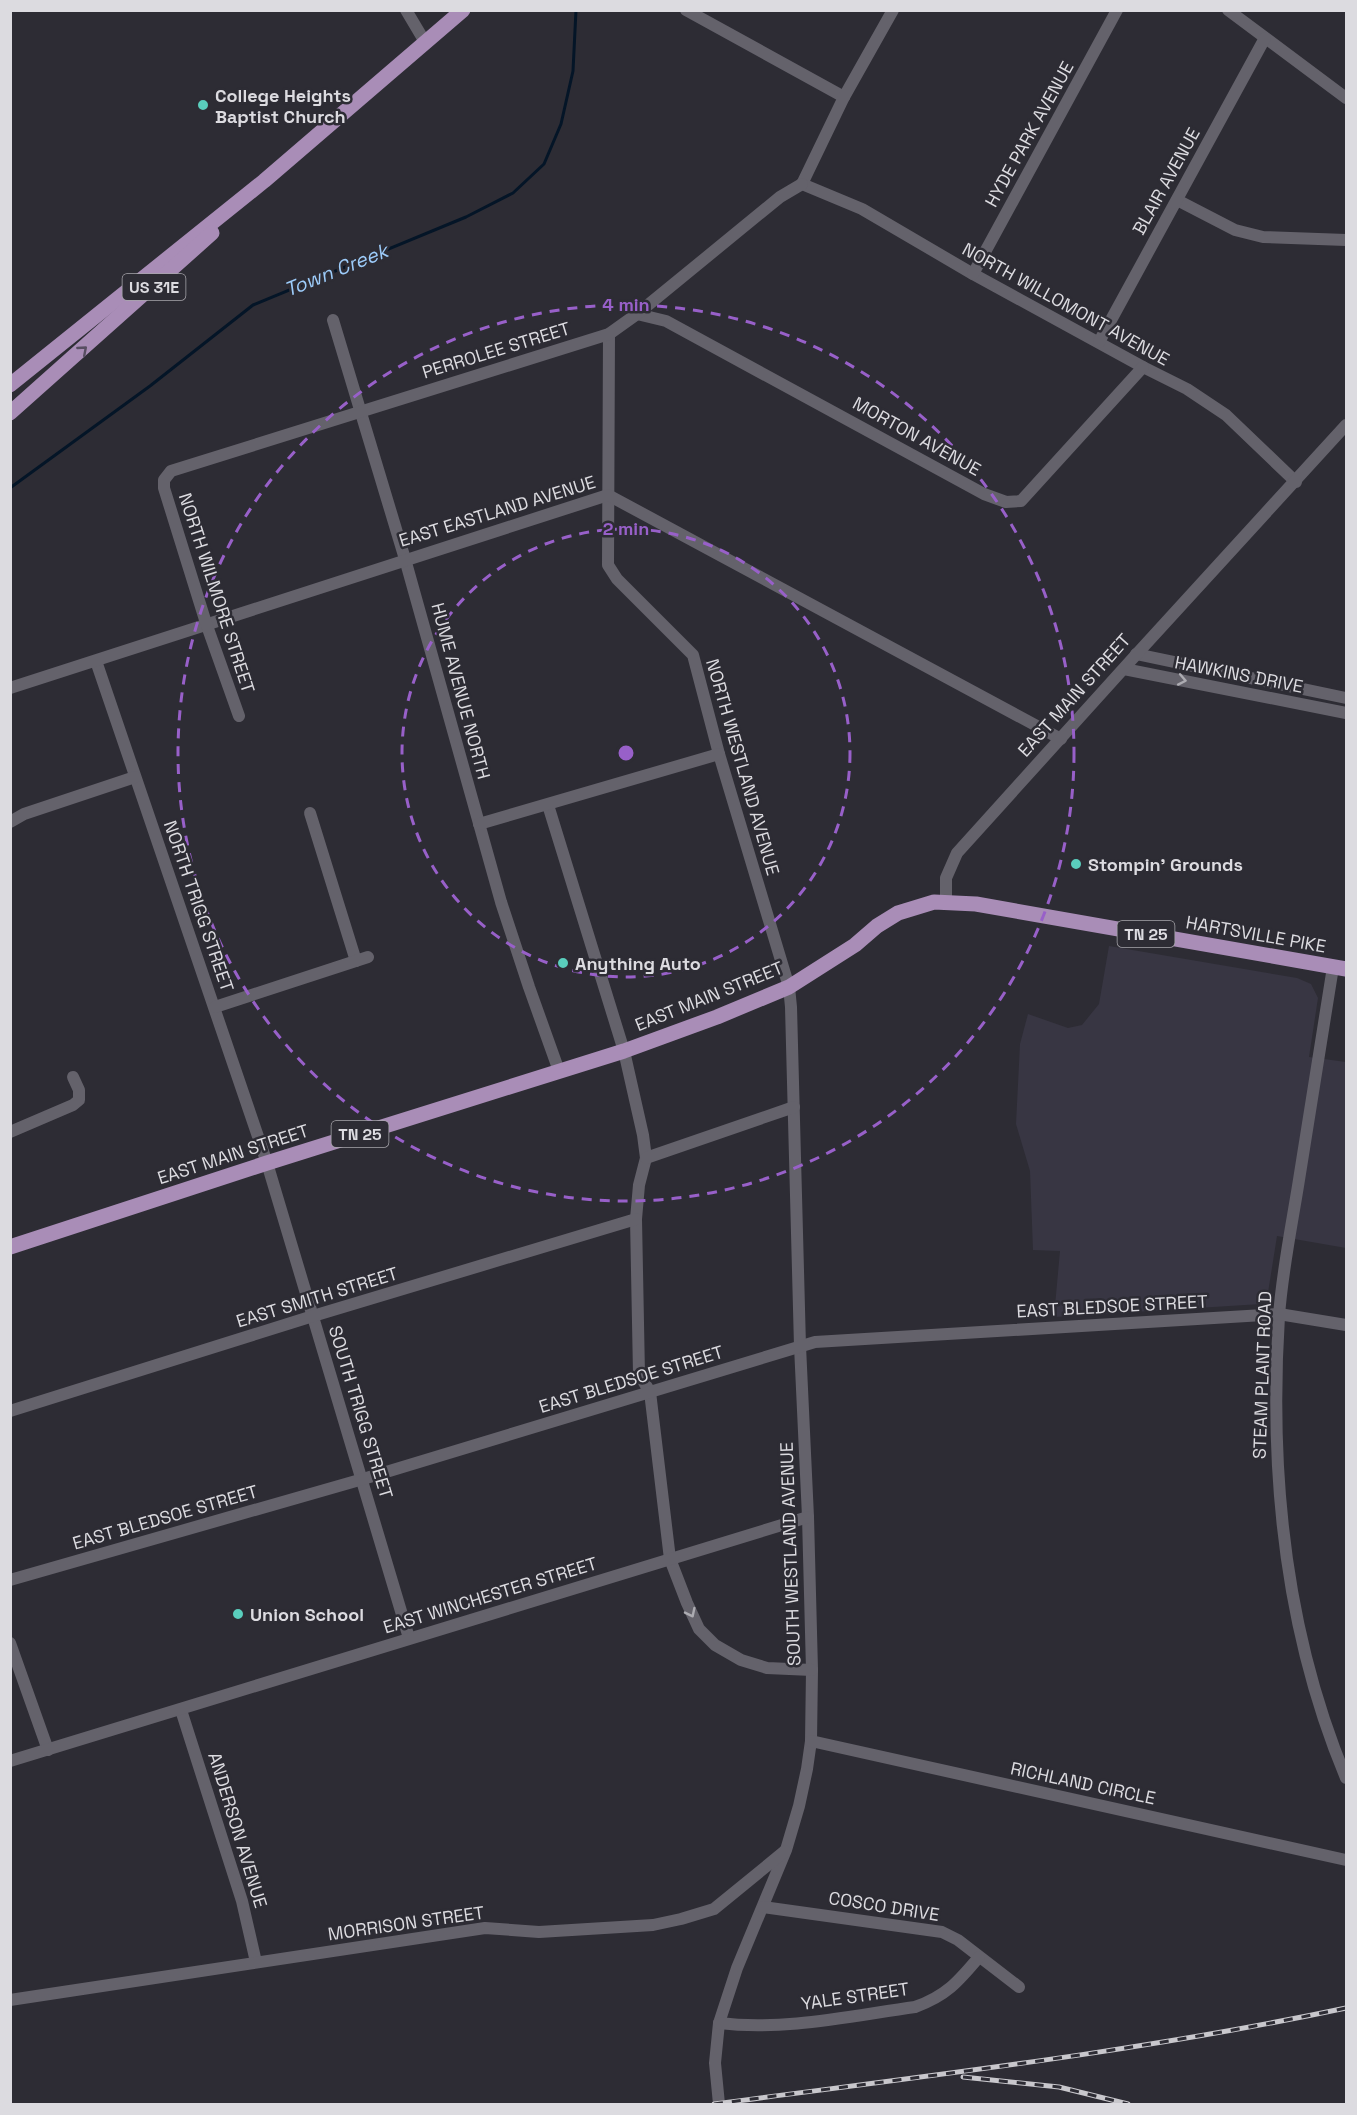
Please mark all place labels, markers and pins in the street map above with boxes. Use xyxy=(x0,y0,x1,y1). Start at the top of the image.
place label: College Heights Baptist Church xyxy=(215,84,351,128)
marker: College Heights Baptist Church xyxy=(196,98,210,112)
centre of rings xyxy=(616,743,636,763)
place label: Stompin’ Grounds xyxy=(1088,853,1243,876)
marker: Stompin’ Grounds xyxy=(1069,857,1083,871)
place label: Anything Auto xyxy=(575,952,701,975)
marker: Anything Auto xyxy=(556,956,570,970)
place label: Union School xyxy=(250,1603,364,1626)
marker: Union School xyxy=(231,1607,245,1621)

